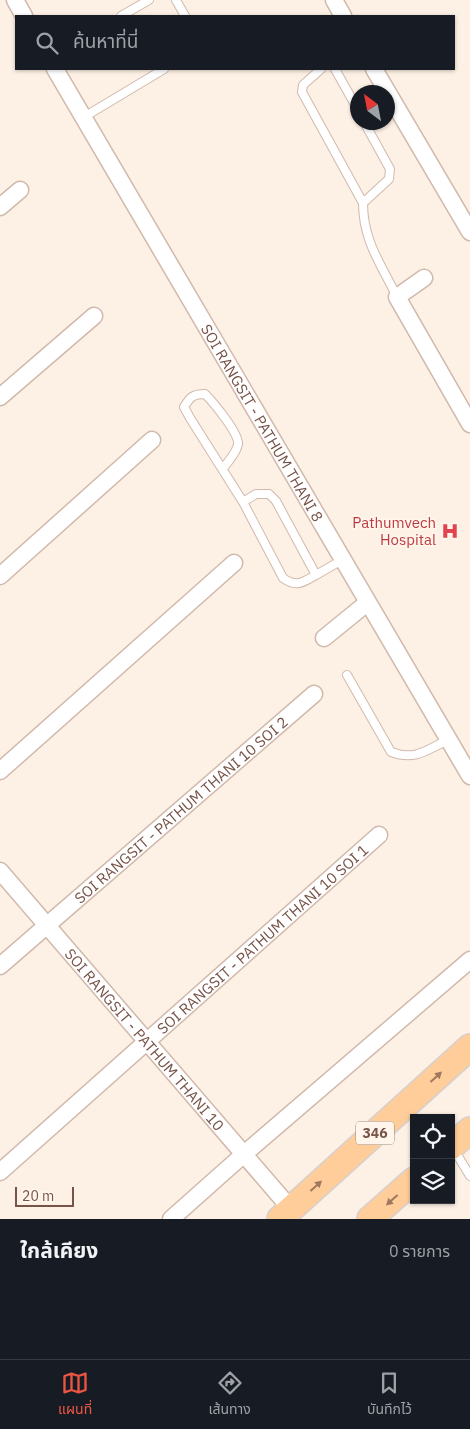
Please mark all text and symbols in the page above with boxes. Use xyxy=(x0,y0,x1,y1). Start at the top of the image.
search box xyxy=(15,15,455,70)
icon: search xyxy=(33,29,61,57)
text: ค้นหาที่นี่ xyxy=(73,29,138,53)
north arrow xyxy=(350,85,395,130)
street label: SOI RANGSIT - PATHUM THANI 8 xyxy=(197,320,328,525)
place label: Pathumvech Hospital xyxy=(352,513,436,549)
hospital icon: Pathumvech Hospital xyxy=(440,521,460,541)
street label: SOI RANGSIT - PATHUM THANI 10 SOI 2 xyxy=(70,712,291,907)
street label: SOI RANGSIT - PATHUM THANI 10 SOI 1 xyxy=(153,840,372,1038)
street label: SOI RANGSIT - PATHUM THANI 10 xyxy=(61,944,229,1134)
one-way arrow xyxy=(430,1071,442,1083)
map controls xyxy=(410,1114,455,1204)
button: locate xyxy=(410,1114,455,1159)
road number: 346 xyxy=(356,1122,394,1144)
button: layers xyxy=(410,1159,455,1204)
one-way arrow xyxy=(310,1181,323,1192)
scale bar xyxy=(15,1184,74,1207)
text: 20 m xyxy=(22,1187,54,1205)
one-way arrow xyxy=(386,1194,399,1205)
text: ใกล้เคียง xyxy=(20,1236,98,1264)
text: 0 รายการ xyxy=(389,1241,450,1261)
tab: แผนที่ xyxy=(58,1369,92,1420)
tab: เส้นทาง xyxy=(208,1369,251,1420)
tab: บันทึกไว้ xyxy=(367,1369,412,1420)

